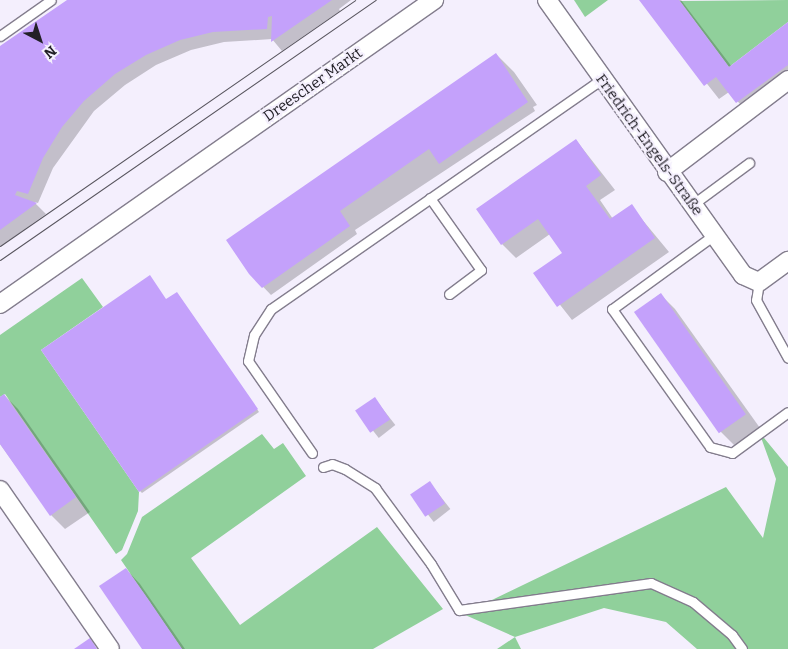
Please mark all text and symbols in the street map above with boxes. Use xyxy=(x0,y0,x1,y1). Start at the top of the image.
north arrow xyxy=(15,15,65,65)
text: N xyxy=(40,42,60,62)
street label: Dreescher Markt xyxy=(260,44,366,126)
street label: Friedrich-Engels-Straße xyxy=(592,71,706,219)

